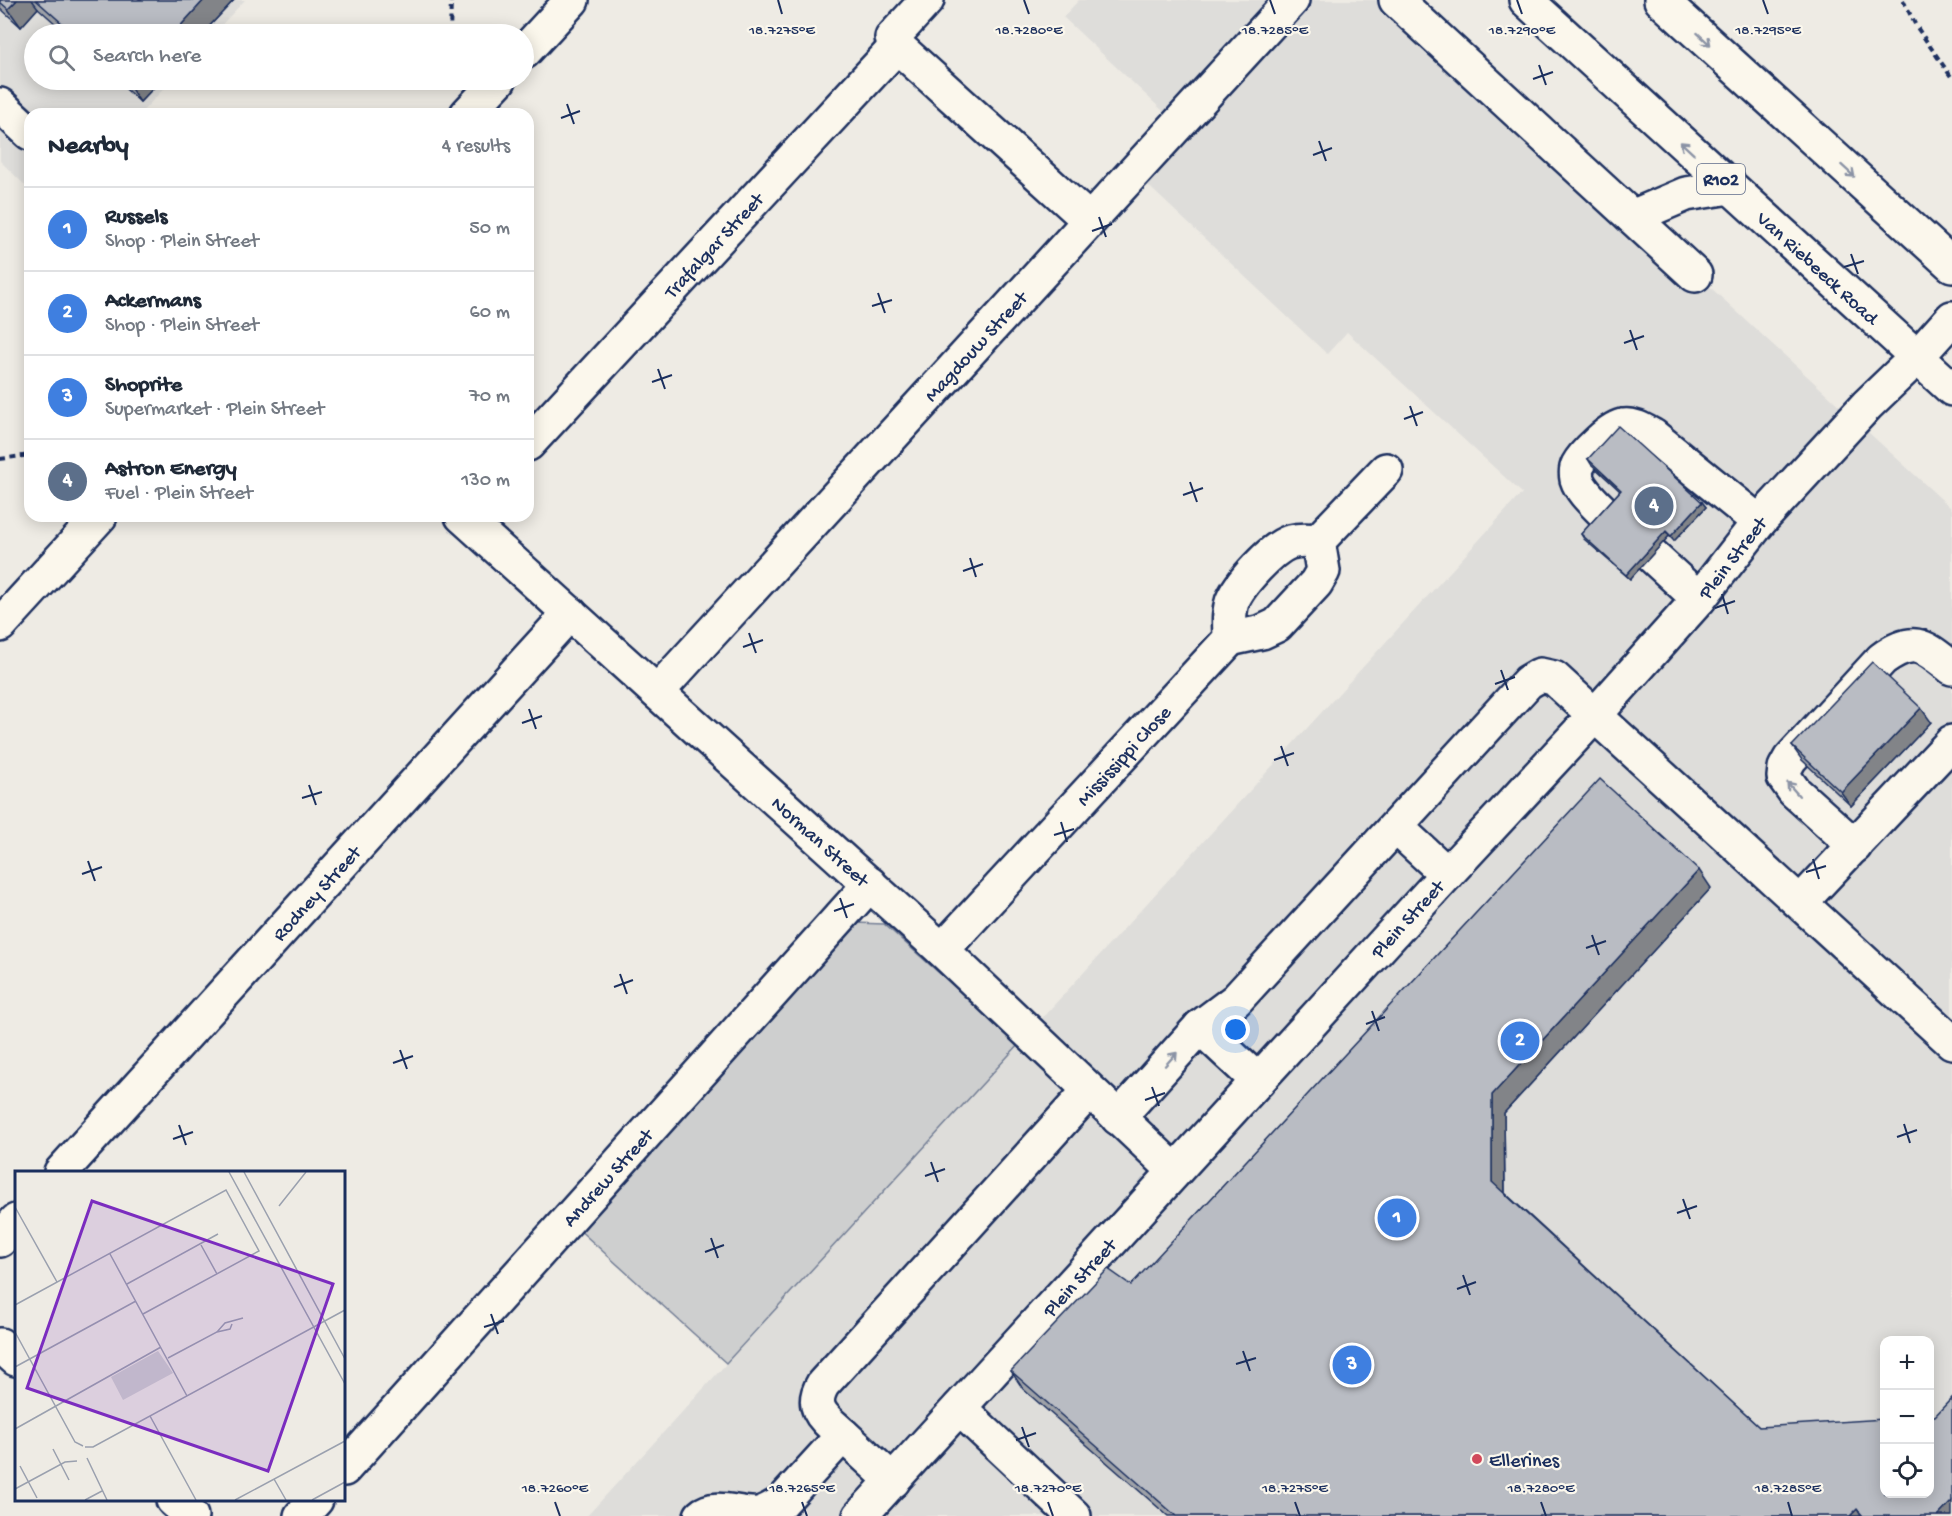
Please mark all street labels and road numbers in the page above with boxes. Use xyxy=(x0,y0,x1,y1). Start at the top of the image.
road number: R102 xyxy=(1697,164,1745,194)
street label: Trafalgar Street xyxy=(660,188,771,305)
street label: Van Riebeeck Road xyxy=(1750,207,1883,333)
street label: Magdouw Street xyxy=(921,287,1035,408)
street label: Plein Street xyxy=(1695,512,1774,606)
street label: Mississippi Close xyxy=(1073,702,1178,812)
street label: Norman Street xyxy=(765,793,874,894)
street label: Rodney Street xyxy=(269,841,368,947)
street label: Plein Street xyxy=(1367,875,1452,965)
street label: Andrew Street xyxy=(559,1124,661,1233)
street label: Plein Street xyxy=(1039,1234,1124,1324)

